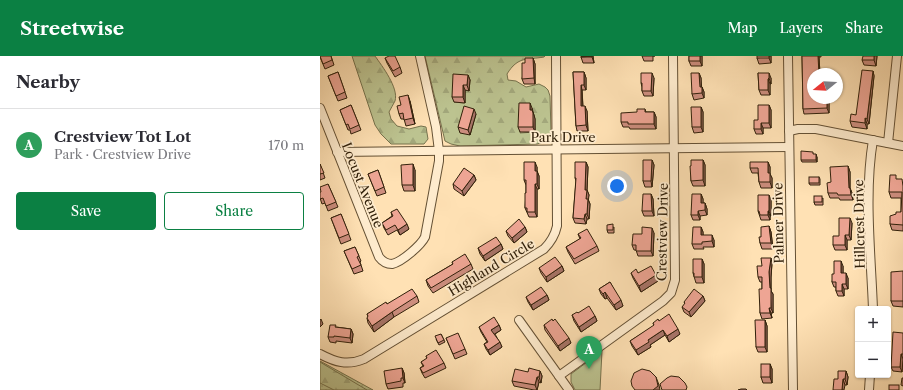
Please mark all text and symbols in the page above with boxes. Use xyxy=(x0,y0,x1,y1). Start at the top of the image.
text: Streetwise xyxy=(20,17,124,40)
text: Map xyxy=(727,19,757,37)
text: Layers xyxy=(779,19,823,37)
text: Share xyxy=(845,19,883,37)
north arrow xyxy=(807,68,843,104)
text: Nearby xyxy=(16,72,80,92)
text: Crestview Tot Lot xyxy=(54,127,191,146)
street label: Park Drive xyxy=(530,129,596,145)
text: A xyxy=(24,137,34,153)
text: 170 m xyxy=(268,137,304,153)
street label: Locust Avenue xyxy=(339,140,387,230)
text: Park · Crestview Drive xyxy=(54,146,191,162)
your location xyxy=(607,176,627,196)
street label: Hillcrest Drive xyxy=(850,179,868,269)
street label: Palmer Drive xyxy=(769,182,787,264)
street label: Crestview Drive xyxy=(653,183,671,281)
button: Save xyxy=(16,192,156,230)
button: Share xyxy=(164,192,304,230)
street label: Highland Circle xyxy=(445,235,537,299)
map controls xyxy=(855,306,891,378)
button: + xyxy=(855,306,891,342)
pin: A xyxy=(576,336,602,369)
button: − xyxy=(855,342,891,378)

